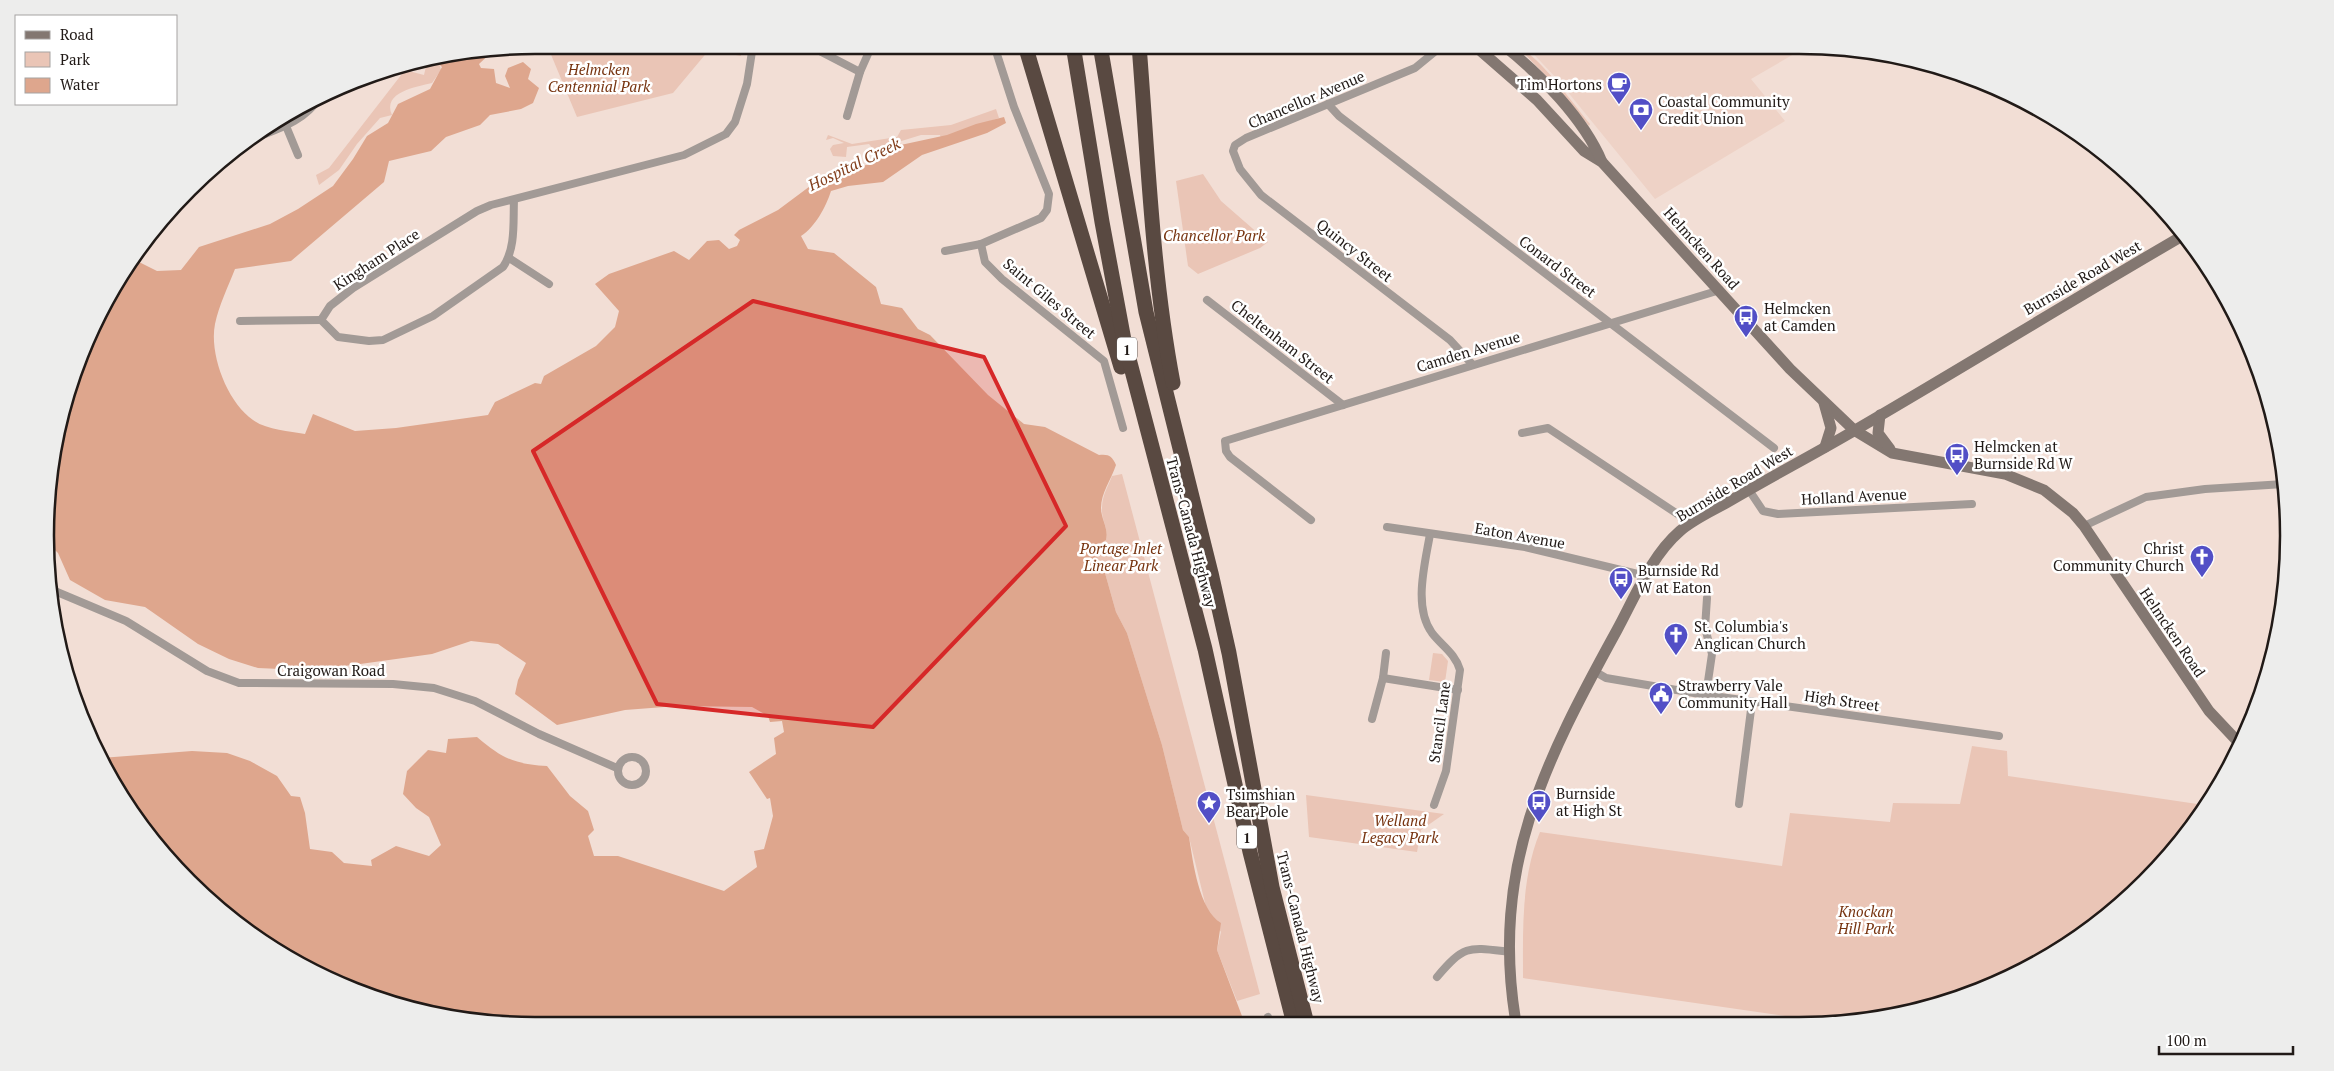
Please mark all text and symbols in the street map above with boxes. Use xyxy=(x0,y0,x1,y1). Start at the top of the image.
legend xyxy=(15,15,178,105)
text: Road xyxy=(60,24,93,44)
text: Park xyxy=(60,49,90,69)
park label: Helmcken Centennial Park xyxy=(548,59,651,96)
street label: Chancellor Avenue xyxy=(1245,65,1367,133)
cafe icon: Tim Hortons xyxy=(1606,71,1632,105)
text: Water xyxy=(60,74,100,94)
place label: Tim Hortons xyxy=(1517,74,1602,94)
place label: Coastal Community Credit Union xyxy=(1658,91,1790,128)
bank icon: Coastal Community Credit Union xyxy=(1628,97,1654,131)
water label: Hospital Creek xyxy=(803,132,904,196)
street label: Helmcken Road xyxy=(1660,203,1744,293)
street label: Quincy Street xyxy=(1313,214,1397,286)
street label: Kingham Place xyxy=(329,224,423,294)
park label: Chancellor Park xyxy=(1163,225,1266,245)
street label: Conard Street xyxy=(1515,230,1601,302)
street label: Burnside Road West xyxy=(2020,235,2145,319)
street label: Saint Giles Street xyxy=(999,253,1101,343)
street label: Cheltenham Street xyxy=(1227,294,1339,388)
place label: Helmcken at Camden xyxy=(1764,298,1836,335)
bus stop icon: Helmcken at Camden xyxy=(1733,304,1759,338)
street label: Camden Avenue xyxy=(1414,326,1522,376)
road number: 1 xyxy=(1117,338,1137,360)
place label: Helmcken at Burnside Rd W xyxy=(1974,436,2074,473)
street label: Burnside Road West xyxy=(1672,440,1796,526)
bus stop icon: Helmcken at Burnside Rd W xyxy=(1944,442,1970,476)
street label: Trans-Canada Highway xyxy=(1162,454,1222,610)
street label: Holland Avenue xyxy=(1801,483,1907,509)
street label: Eaton Avenue xyxy=(1473,517,1567,553)
park label: Portage Inlet Linear Park xyxy=(1079,538,1163,575)
place label: Christ Community Church xyxy=(2053,538,2184,575)
church icon: Christ Community Church xyxy=(2189,544,2215,578)
place label: Burnside Rd W at Eaton xyxy=(1638,560,1719,597)
bus stop icon: Burnside Rd W at Eaton xyxy=(1608,566,1634,600)
street label: Helmcken Road xyxy=(2136,583,2210,681)
place label: St. Columbia's Anglican Church xyxy=(1694,616,1806,653)
church icon: St. Columbia's Anglican Church xyxy=(1663,622,1689,656)
street label: Craigowan Road xyxy=(277,660,385,680)
place label: Strawberry Vale Community Hall xyxy=(1678,675,1788,712)
street label: Stancil Lane xyxy=(1423,680,1455,764)
public building icon: Strawberry Vale Community Hall xyxy=(1648,681,1674,715)
street label: High Street xyxy=(1803,685,1881,715)
place label: Burnside at High St xyxy=(1556,783,1623,820)
place label: Tsimshian Bear Pole xyxy=(1226,784,1295,821)
bus stop icon: Burnside at High St xyxy=(1526,789,1552,823)
place icon: Tsimshian Bear Pole xyxy=(1196,790,1222,824)
park label: Welland Legacy Park xyxy=(1361,810,1439,847)
road number: 1 xyxy=(1237,826,1257,849)
street label: Trans-Canada Highway xyxy=(1272,849,1330,1005)
park label: Knockan Hill Park xyxy=(1837,901,1895,938)
scale bar xyxy=(2159,1024,2293,1056)
text: 100 m xyxy=(2166,1030,2207,1050)

